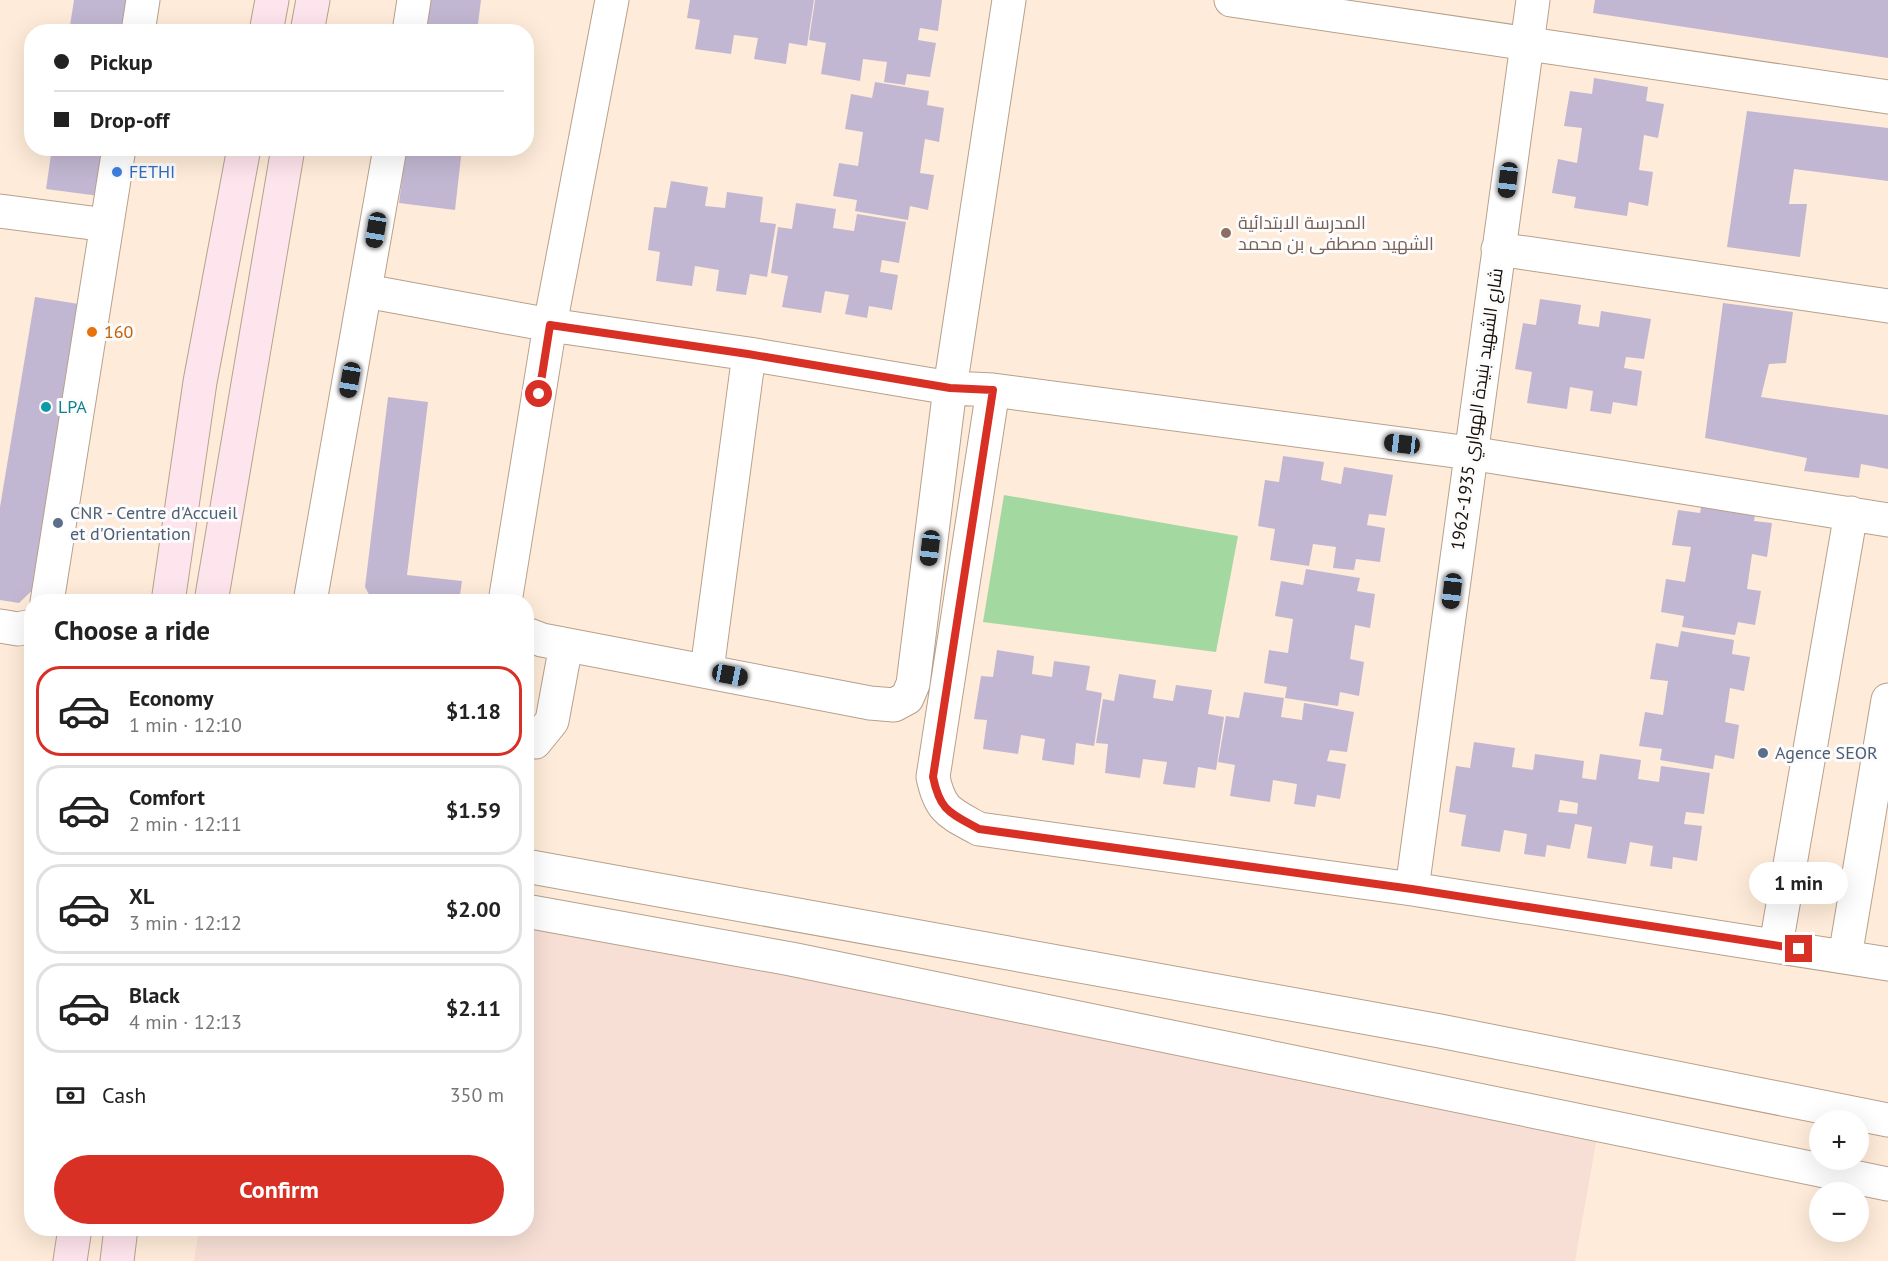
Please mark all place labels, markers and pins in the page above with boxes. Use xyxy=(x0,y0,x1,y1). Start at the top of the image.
place label: FETHI xyxy=(129,160,175,183)
marker: FETHI xyxy=(110,165,124,179)
place label: المدرسة الابتدائية الشهيد مصطفى بن محمد xyxy=(1238,211,1434,255)
marker: المدرسة الابتدائية الشهيد مصطفى بن محمد xyxy=(1219,226,1233,240)
place label: 160 xyxy=(104,320,134,343)
marker: 160 xyxy=(85,325,99,339)
place label: LPA xyxy=(58,395,87,418)
marker: LPA xyxy=(39,400,53,414)
place label: CNR - Centre d'Accueil et d'Orientation xyxy=(70,501,238,545)
marker: CNR - Centre d'Accueil et d'Orientation xyxy=(51,516,65,530)
place label: Agence SEOR xyxy=(1775,741,1878,764)
marker: Agence SEOR xyxy=(1756,746,1770,760)

